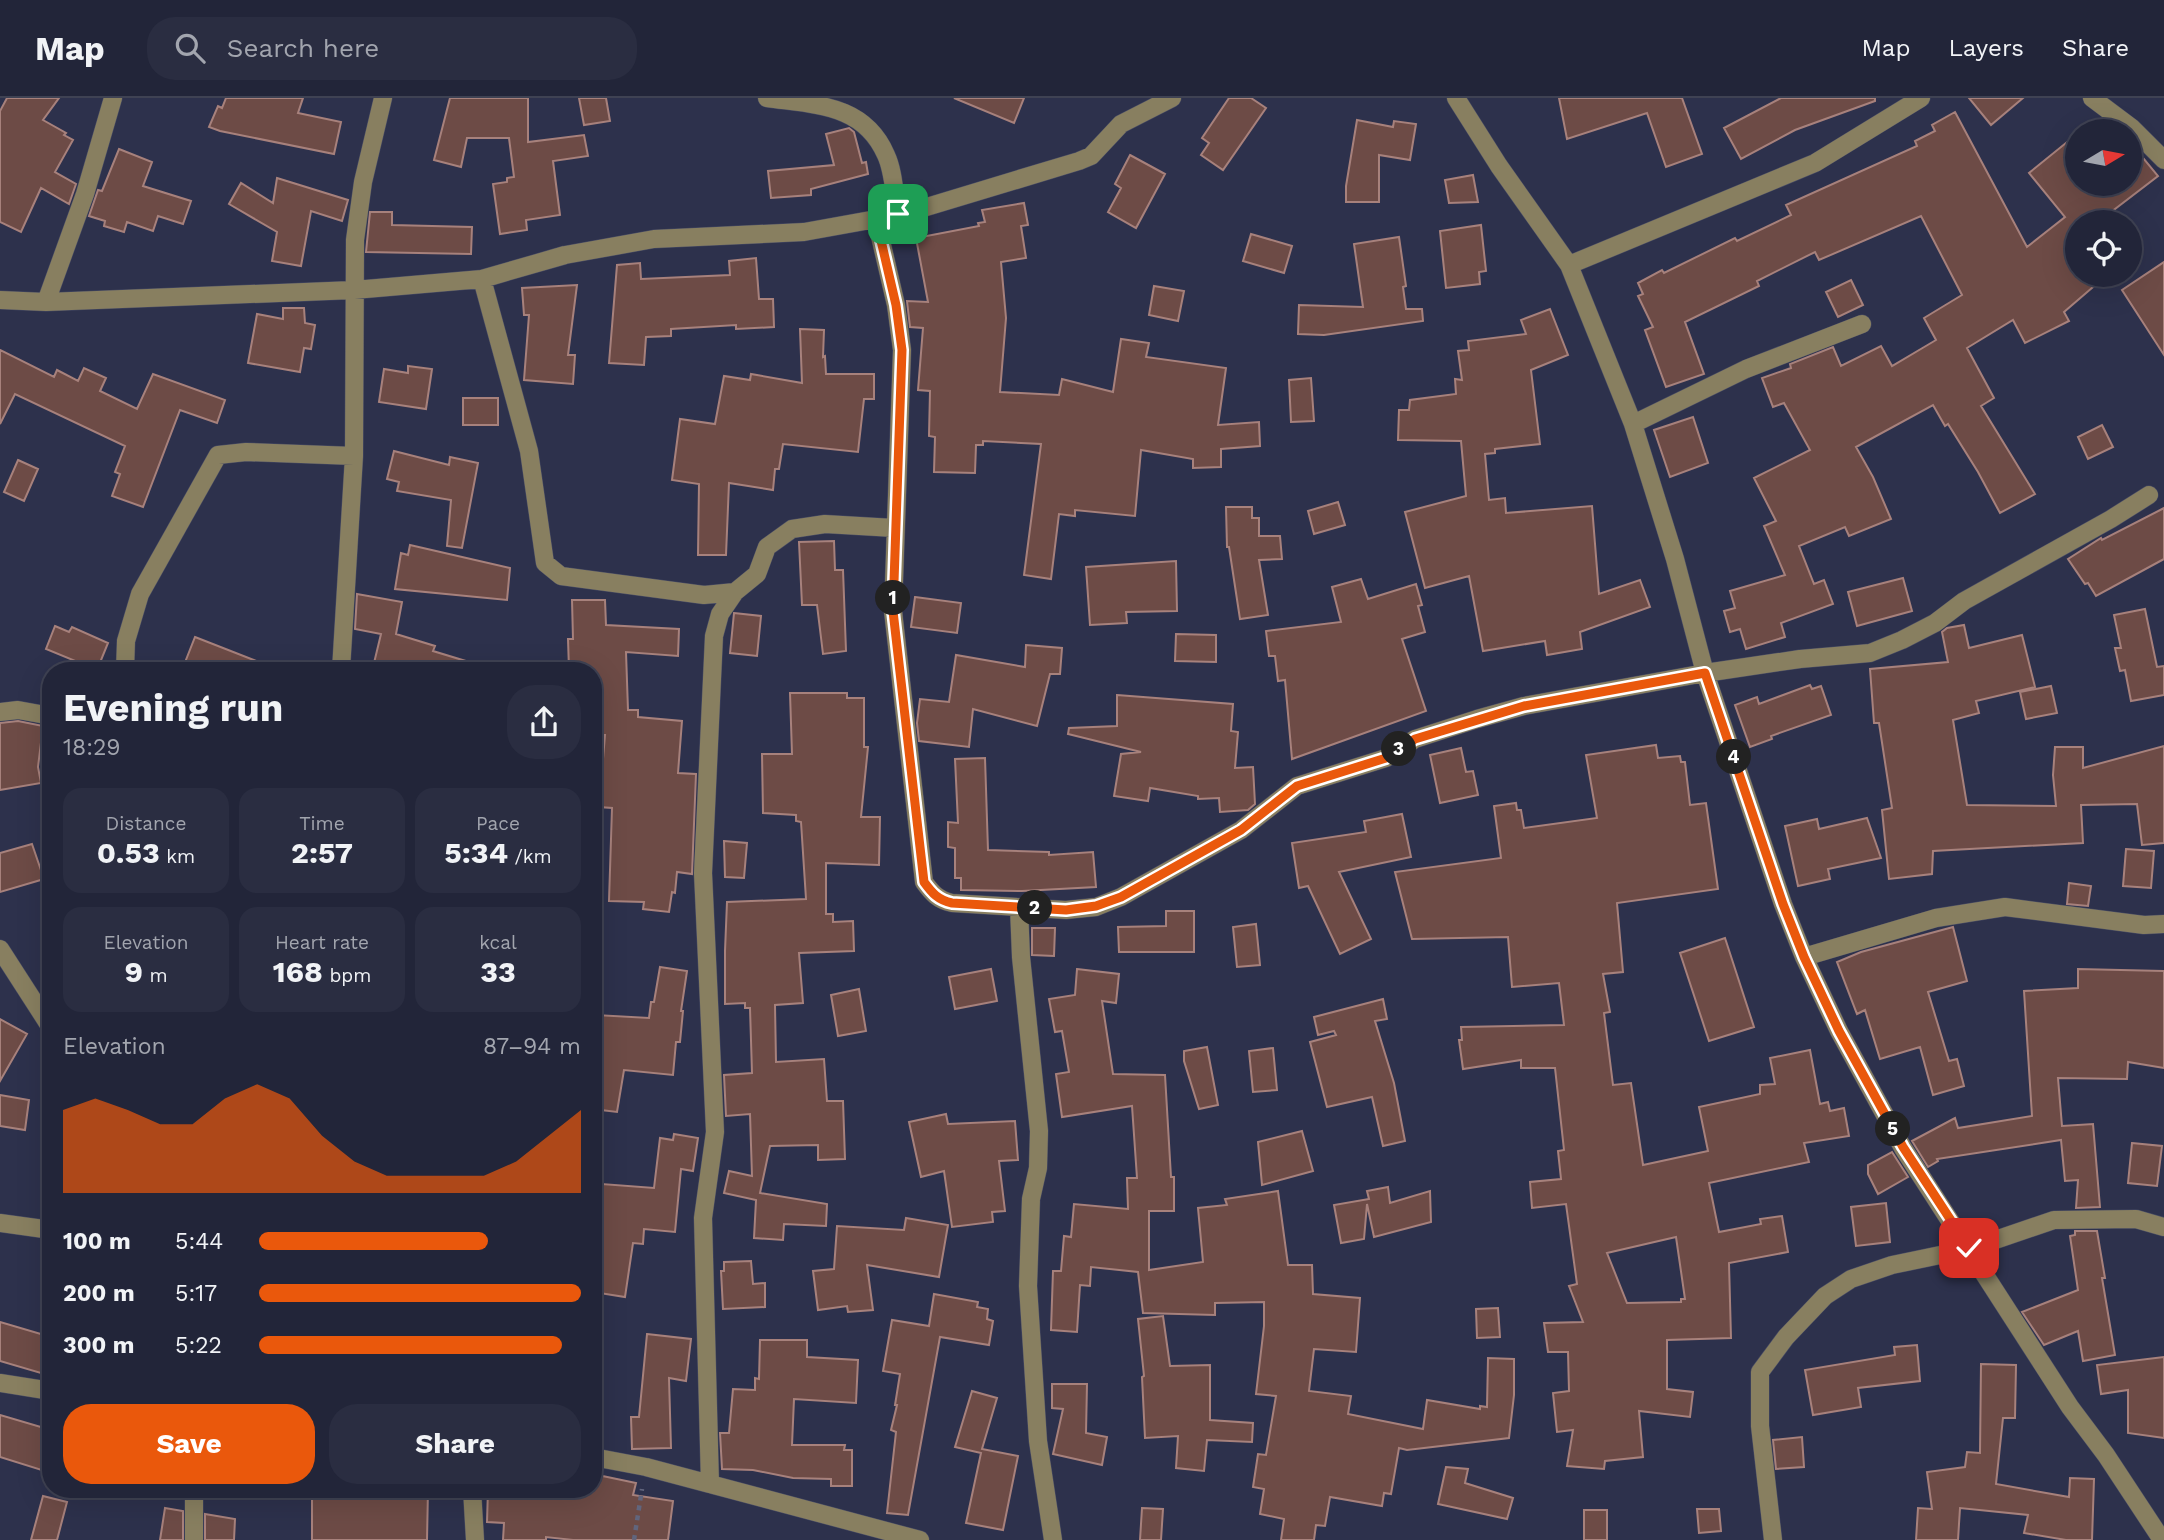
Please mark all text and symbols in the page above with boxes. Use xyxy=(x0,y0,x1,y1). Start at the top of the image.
search box xyxy=(147,17,637,80)
text: Map xyxy=(35,29,105,68)
icon: search xyxy=(171,29,209,67)
text: Search here xyxy=(227,33,379,63)
text: Map xyxy=(1862,34,1910,62)
text: Layers xyxy=(1948,34,2024,62)
text: Share xyxy=(2062,34,2129,62)
north arrow xyxy=(2065,119,2142,196)
map controls xyxy=(2065,119,2142,287)
pin xyxy=(868,184,928,244)
icon: arrive xyxy=(879,195,917,233)
button: locate xyxy=(2065,210,2142,287)
pin: 1 xyxy=(876,580,910,616)
text: 1 xyxy=(888,586,897,609)
button: share xyxy=(507,685,581,759)
text: Evening run xyxy=(63,686,283,730)
pin: 3 xyxy=(1382,732,1416,766)
text: 18:29 xyxy=(63,734,121,761)
text: 3 xyxy=(1393,737,1404,760)
pin: 4 xyxy=(1716,740,1752,774)
text: 4 xyxy=(1727,745,1740,768)
text: Distance xyxy=(106,812,186,835)
text: Time xyxy=(299,812,345,835)
text: Pace xyxy=(476,812,520,835)
text: 0.53 xyxy=(97,835,160,870)
text: 2:57 xyxy=(291,835,353,870)
text: 5:34 xyxy=(444,835,508,870)
text: km xyxy=(160,845,195,868)
text: /km xyxy=(508,845,552,868)
pin: 2 xyxy=(1018,890,1052,926)
text: 2 xyxy=(1029,896,1040,919)
text: Elevation xyxy=(104,931,188,954)
text: Heart rate xyxy=(275,931,369,954)
text: kcal xyxy=(479,931,517,954)
text: 9 xyxy=(124,954,143,989)
text: 168 xyxy=(273,954,323,989)
text: 33 xyxy=(480,954,516,989)
text: m xyxy=(143,964,168,987)
text: bpm xyxy=(323,964,371,987)
text: Elevation xyxy=(63,1033,166,1060)
text: 87–94 m xyxy=(483,1033,581,1060)
pin: 5 xyxy=(1876,1112,1910,1146)
text: 5 xyxy=(1887,1117,1898,1140)
pin xyxy=(1939,1218,1999,1278)
text: 100 m xyxy=(63,1228,131,1255)
text: 5:44 xyxy=(175,1228,223,1255)
icon: check xyxy=(1950,1229,1988,1267)
text: 200 m xyxy=(63,1280,135,1307)
text: 5:17 xyxy=(175,1280,217,1307)
text: 300 m xyxy=(63,1332,134,1359)
text: 5:22 xyxy=(175,1332,222,1359)
button: Save xyxy=(63,1404,315,1484)
button: Share xyxy=(329,1404,581,1484)

